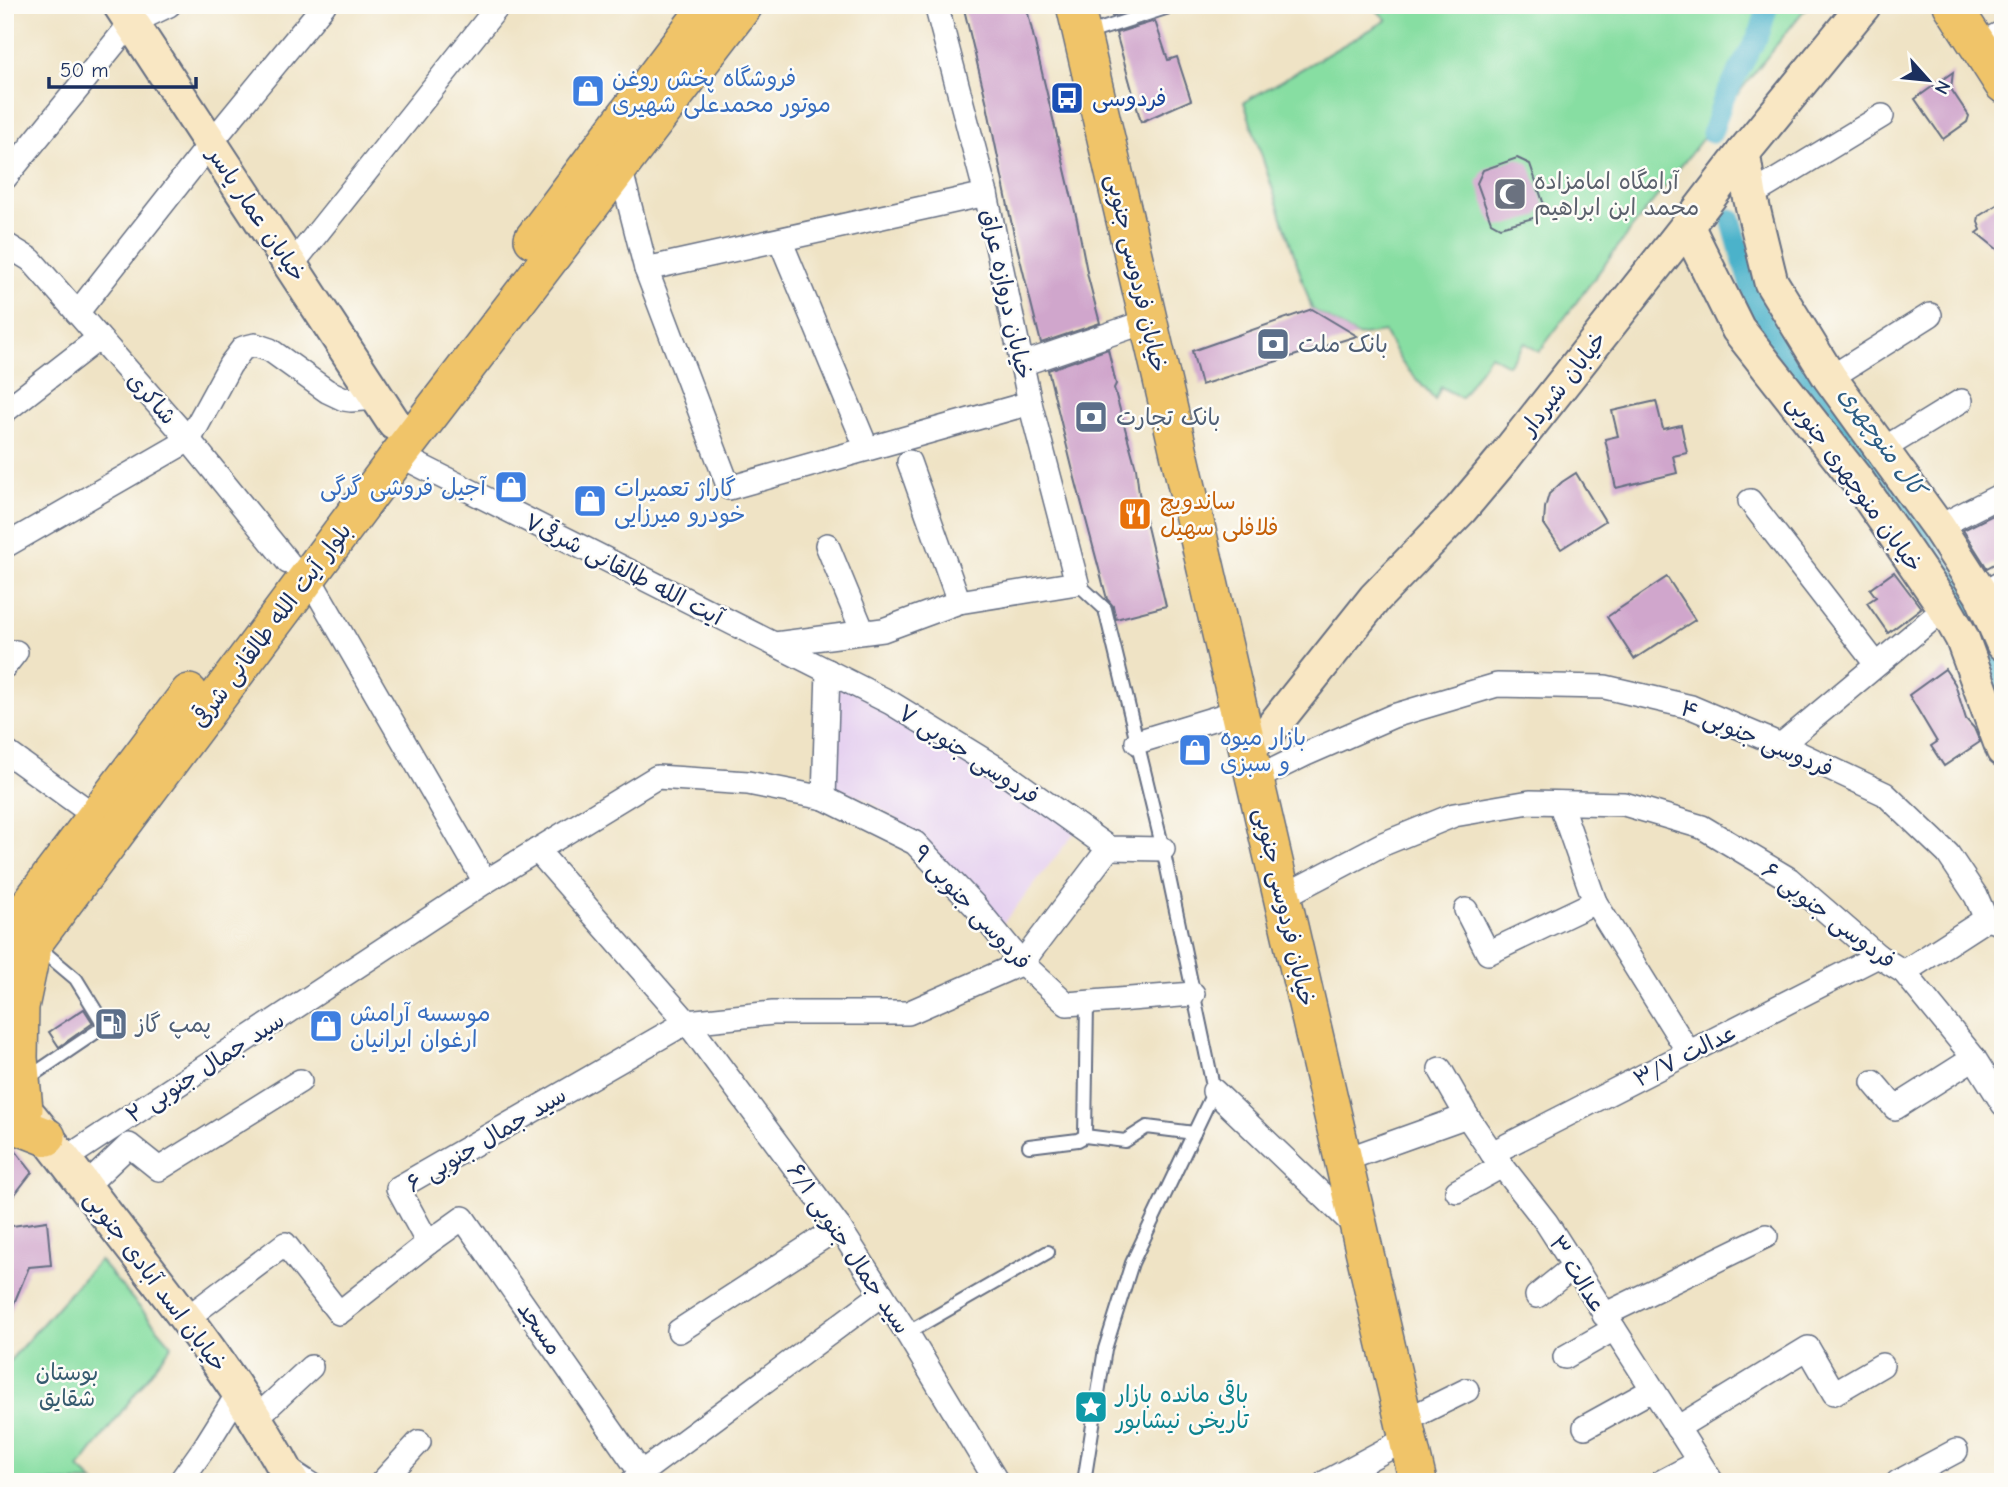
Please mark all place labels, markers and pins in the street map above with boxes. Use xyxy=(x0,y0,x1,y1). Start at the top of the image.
place label: فروشگاه پخش روغن موتور محمدعلی شهیری xyxy=(612,65,831,119)
shop icon: فروشگاه پخش روغن موتور محمدعلی شهیری xyxy=(569,72,607,110)
bus stop icon: فردوسی xyxy=(1048,79,1086,117)
place label: فردوسی xyxy=(1092,85,1167,113)
place label: آرامگاه امامزاده محمد ابن ابراهیم xyxy=(1534,168,1699,225)
mosque icon: آرامگاه امامزاده محمد ابن ابراهیم xyxy=(1491,175,1529,213)
bank icon: بانک ملت xyxy=(1254,325,1292,363)
place label: بانک ملت xyxy=(1298,331,1388,358)
bank icon: بانک تجارت xyxy=(1072,398,1110,436)
place label: بانک تجارت xyxy=(1116,404,1221,431)
shop icon: آجیل فروشی گرگی xyxy=(492,468,530,506)
place label: آجیل فروشی گرگی xyxy=(320,474,487,502)
place label: گاراژ تعمیرات خودرو میرزایی xyxy=(614,475,746,529)
shop icon: گاراژ تعمیرات خودرو میرزایی xyxy=(571,482,609,520)
place label: ساندویچ فلافلی سهیل xyxy=(1160,488,1279,542)
restaurant icon: ساندویچ فلافلی سهیل xyxy=(1116,495,1154,533)
place label: بازار میوه و سبزی xyxy=(1220,724,1306,777)
shop icon: بازار میوه و سبزی xyxy=(1176,731,1214,769)
place label: موسسه آرامش ارغوان ایرانیان xyxy=(350,1000,490,1053)
fuel station icon: پمپ گاز xyxy=(92,1005,130,1043)
shop icon: موسسه آرامش ارغوان ایرانیان xyxy=(307,1007,345,1045)
place label: پمپ گاز xyxy=(134,1011,211,1039)
place label: باقی مانده بازار تاریخی نیشابور xyxy=(1114,1380,1249,1435)
place icon: باقی مانده بازار تاریخی نیشابور xyxy=(1072,1388,1110,1426)

